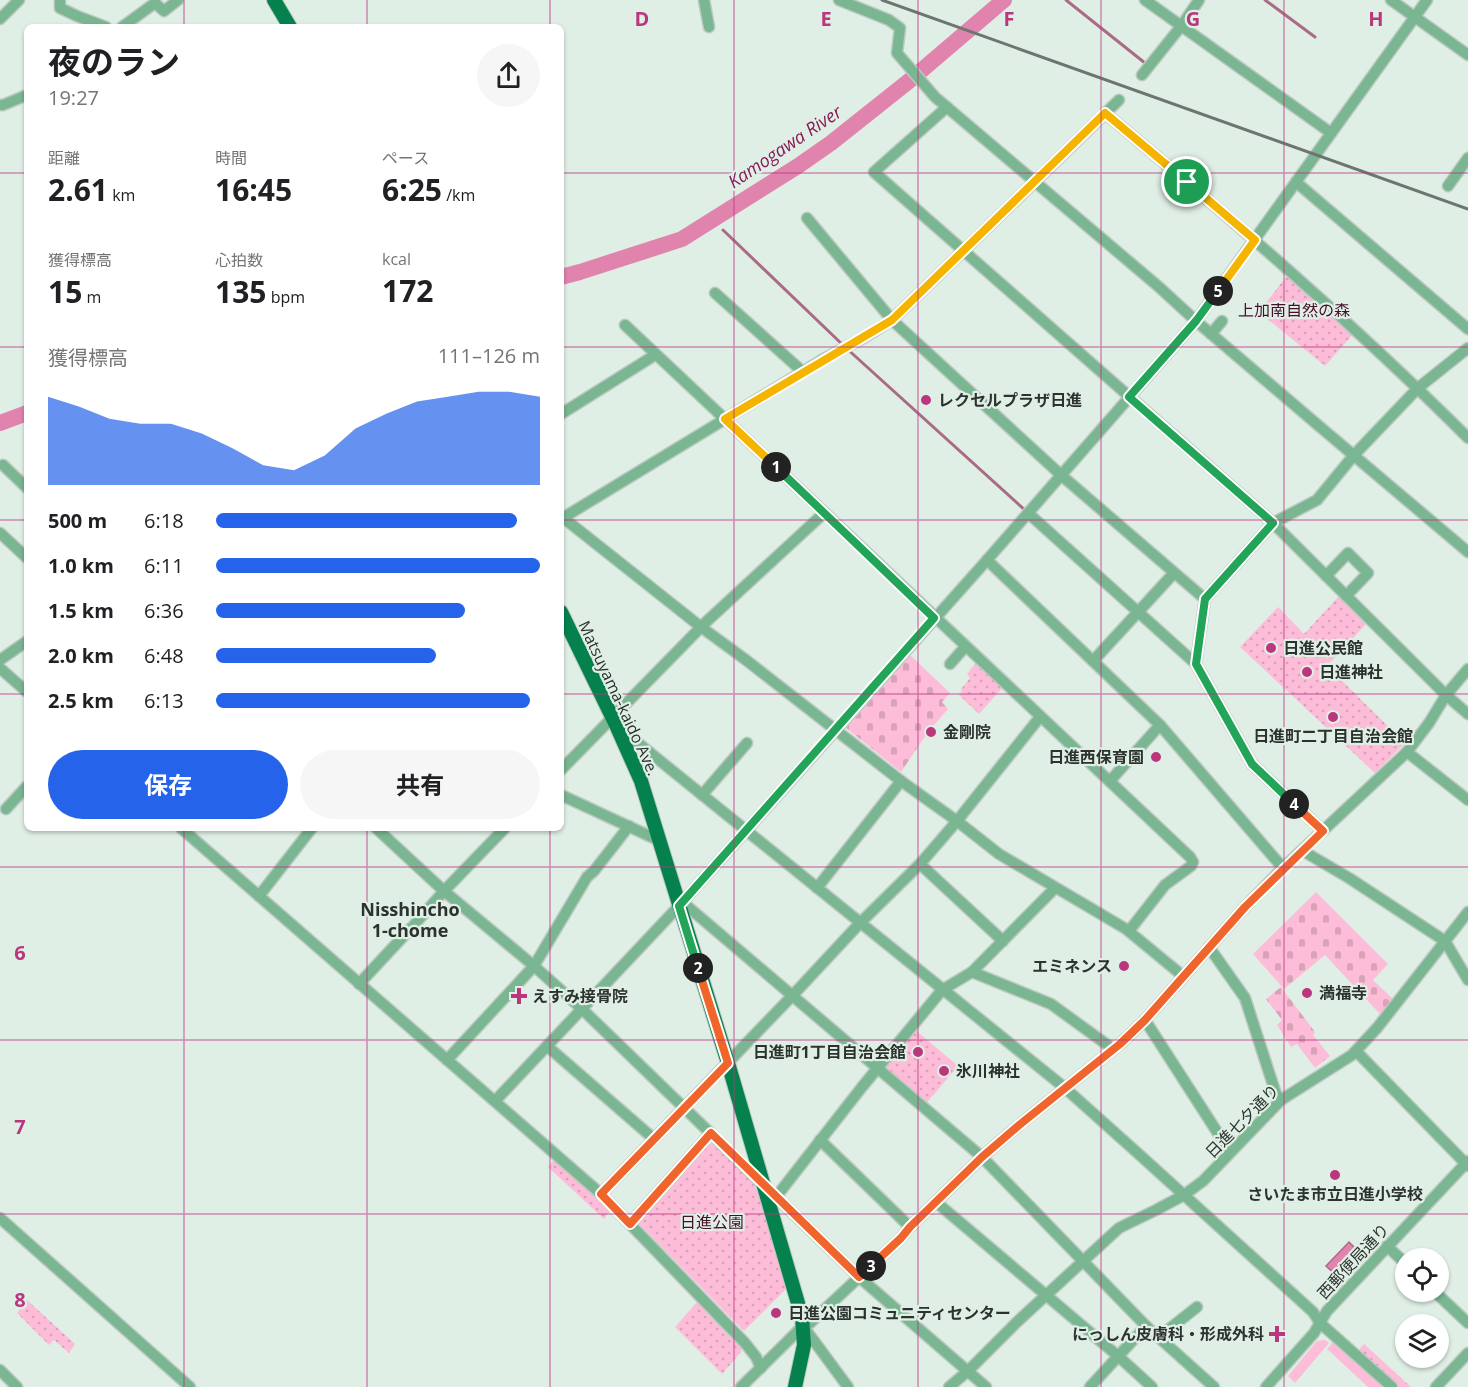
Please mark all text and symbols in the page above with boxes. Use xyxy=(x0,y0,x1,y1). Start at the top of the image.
text: D xyxy=(635,5,649,32)
text: E xyxy=(820,5,832,32)
text: F xyxy=(1004,5,1014,32)
text: G xyxy=(1186,5,1200,32)
text: H xyxy=(1368,5,1384,32)
text: 夜のラン xyxy=(48,39,180,84)
button: share xyxy=(477,44,540,107)
text: 19:27 xyxy=(48,84,99,111)
water label: Kamogawa River xyxy=(723,99,847,193)
text: 距離 xyxy=(48,147,80,169)
text: 時間 xyxy=(215,147,247,169)
text: ペース xyxy=(382,147,429,169)
pin xyxy=(1161,156,1212,207)
icon: arrive xyxy=(1170,165,1203,198)
text: 2.61 xyxy=(48,169,108,210)
text: 16:45 xyxy=(215,169,292,210)
text: 6:25 xyxy=(382,169,442,210)
text: km xyxy=(108,184,135,206)
text: /km xyxy=(442,184,475,206)
text: kcal xyxy=(382,248,411,270)
text: 獲得標高 xyxy=(48,249,112,271)
text: 心拍数 xyxy=(215,249,263,271)
text: 172 xyxy=(382,270,433,311)
text: 15 xyxy=(48,271,82,312)
text: 135 xyxy=(215,271,266,312)
pin: 5 xyxy=(1203,276,1233,306)
text: 5 xyxy=(1213,280,1223,302)
text: m xyxy=(82,286,101,308)
text: bpm xyxy=(266,286,305,308)
park label: 上加南自然の森 xyxy=(1238,299,1350,321)
text: 111–126 m xyxy=(438,342,540,369)
text: 獲得標高 xyxy=(48,344,128,371)
place label: レクセルプラザ日進 xyxy=(938,389,1082,411)
marker: レクセルプラザ日進 xyxy=(919,393,933,407)
pin: 1 xyxy=(761,452,791,482)
text: 1 xyxy=(771,456,781,478)
text: 500 m xyxy=(48,507,107,534)
text: 6:18 xyxy=(144,507,184,534)
text: 1.0 km xyxy=(48,552,114,579)
text: 6:11 xyxy=(144,552,184,579)
text: 1.5 km xyxy=(48,597,114,624)
text: 6:36 xyxy=(144,597,184,624)
street label: Matsuyama-kaido Ave. xyxy=(573,617,665,779)
place label: 日進公民館 xyxy=(1283,637,1363,659)
marker: 日進公民館 xyxy=(1264,641,1278,655)
text: 2.0 km xyxy=(48,642,114,669)
text: 6:48 xyxy=(144,642,184,669)
place label: 日進神社 xyxy=(1319,661,1383,683)
marker: 日進神社 xyxy=(1300,665,1314,679)
text: 2.5 km xyxy=(48,687,114,714)
text: 6:13 xyxy=(144,687,184,714)
marker: 日進町二丁目自治会館 xyxy=(1326,710,1340,724)
place label: 金剛院 xyxy=(943,721,991,743)
marker: 金剛院 xyxy=(924,725,938,739)
place label: 日進町二丁目自治会館 xyxy=(1253,725,1413,747)
place label: 日進西保育園 xyxy=(1048,746,1144,768)
button: 保存 xyxy=(48,750,288,819)
button: 共有 xyxy=(300,750,540,819)
marker: 日進西保育園 xyxy=(1149,750,1163,764)
pin: 4 xyxy=(1279,789,1309,819)
text: 4 xyxy=(1289,793,1299,815)
district label: Nisshincho 1-chome xyxy=(360,897,460,942)
text: 6 xyxy=(14,939,26,966)
pin: 2 xyxy=(683,953,713,983)
place label: エミネンス xyxy=(1032,955,1112,977)
text: 2 xyxy=(693,957,703,979)
marker: エミネンス xyxy=(1117,959,1131,973)
place label: 満福寺 xyxy=(1319,982,1367,1004)
place label: えすみ接骨院 xyxy=(532,985,628,1007)
marker: 満福寺 xyxy=(1300,986,1314,1000)
marker: えすみ接骨院 xyxy=(510,987,528,1005)
place label: 日進町1丁目自治会館 xyxy=(753,1041,906,1063)
marker: 日進町1丁目自治会館 xyxy=(911,1045,925,1059)
place label: 氷川神社 xyxy=(956,1060,1020,1082)
marker: 氷川神社 xyxy=(937,1064,951,1078)
street label: 日進七夕通り xyxy=(1200,1079,1284,1163)
text: 7 xyxy=(14,1113,26,1140)
marker: さいたま市立日進小学校 xyxy=(1328,1168,1342,1182)
place label: さいたま市立日進小学校 xyxy=(1247,1183,1423,1205)
park label: 日進公園 xyxy=(680,1211,744,1233)
street label: 西郵便局通り xyxy=(1312,1218,1394,1304)
map controls xyxy=(1395,1248,1449,1368)
button: locate xyxy=(1395,1248,1449,1302)
pin: 3 xyxy=(856,1251,886,1281)
text: 3 xyxy=(866,1255,876,1277)
text: 8 xyxy=(14,1286,26,1313)
place label: 日進公園コミュニティセンター xyxy=(788,1302,1011,1324)
marker: 日進公園コミュニティセンター xyxy=(769,1306,783,1320)
button: layers xyxy=(1395,1314,1449,1368)
place label: にっしん皮膚科・形成外科 xyxy=(1072,1323,1264,1345)
marker: にっしん皮膚科・形成外科 xyxy=(1268,1325,1286,1343)

